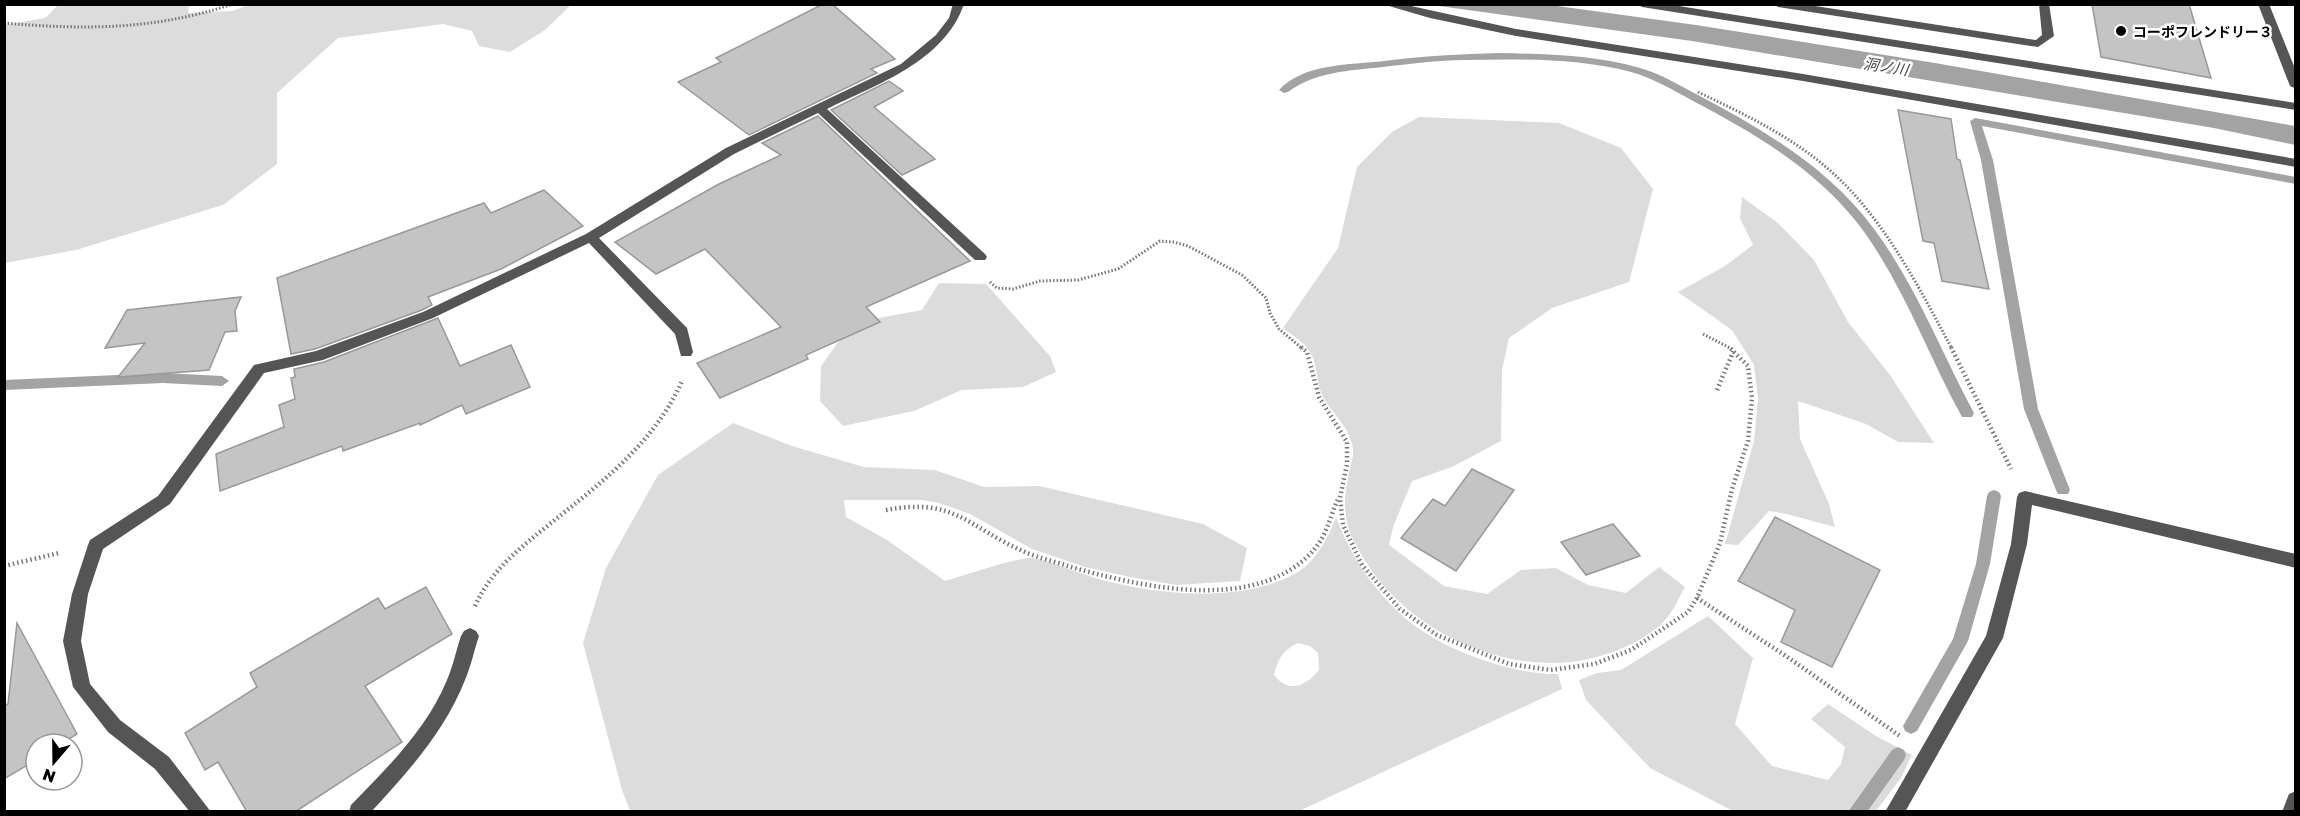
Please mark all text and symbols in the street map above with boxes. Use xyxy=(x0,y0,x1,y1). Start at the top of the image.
place label: コーポフレンドリー３ xyxy=(2133,23,2273,40)
marker: コーポフレンドリー３ xyxy=(2114,24,2128,38)
water label: 洞ノ川 xyxy=(1862,54,1912,79)
north arrow xyxy=(24,732,84,792)
text: N xyxy=(40,765,58,788)

